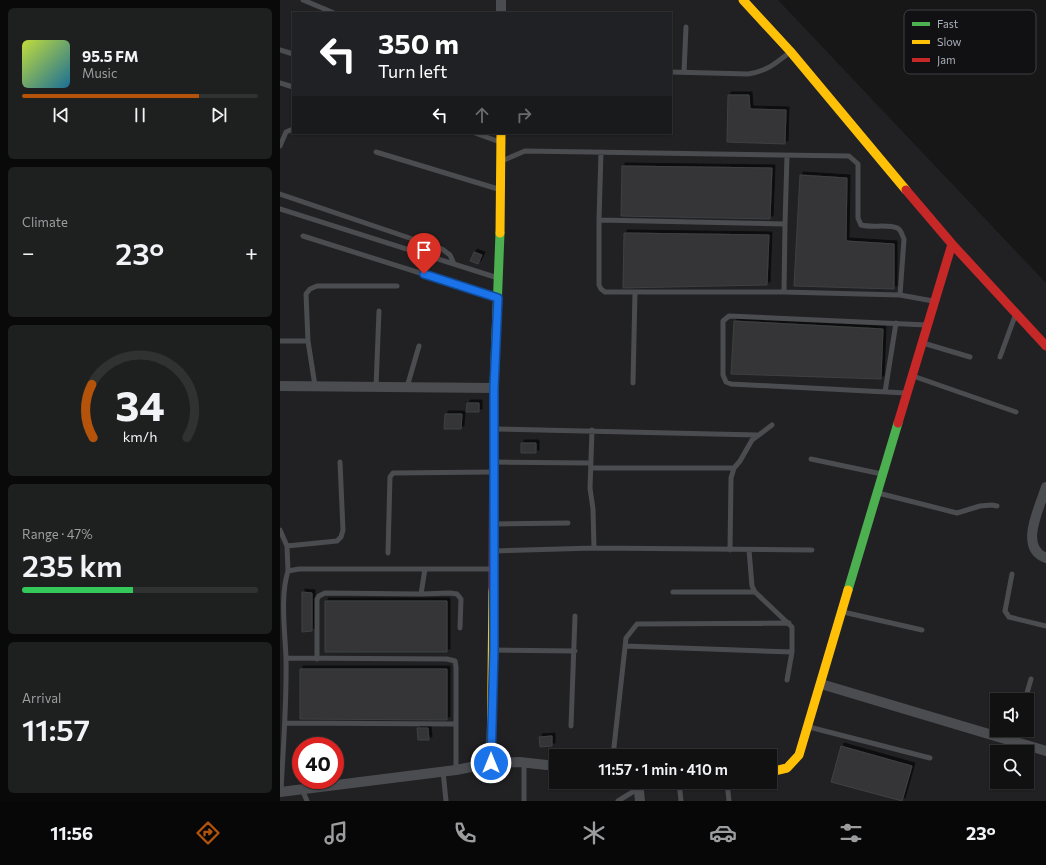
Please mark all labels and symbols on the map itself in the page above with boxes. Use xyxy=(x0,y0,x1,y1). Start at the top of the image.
legend xyxy=(904,10,1036,74)
text: Fast xyxy=(937,17,959,30)
text: Slow xyxy=(937,35,962,48)
text: Jam xyxy=(937,53,956,67)
pin xyxy=(407,233,441,274)
speed limit sign: 40 xyxy=(292,737,344,789)
position arrow xyxy=(470,742,512,784)

